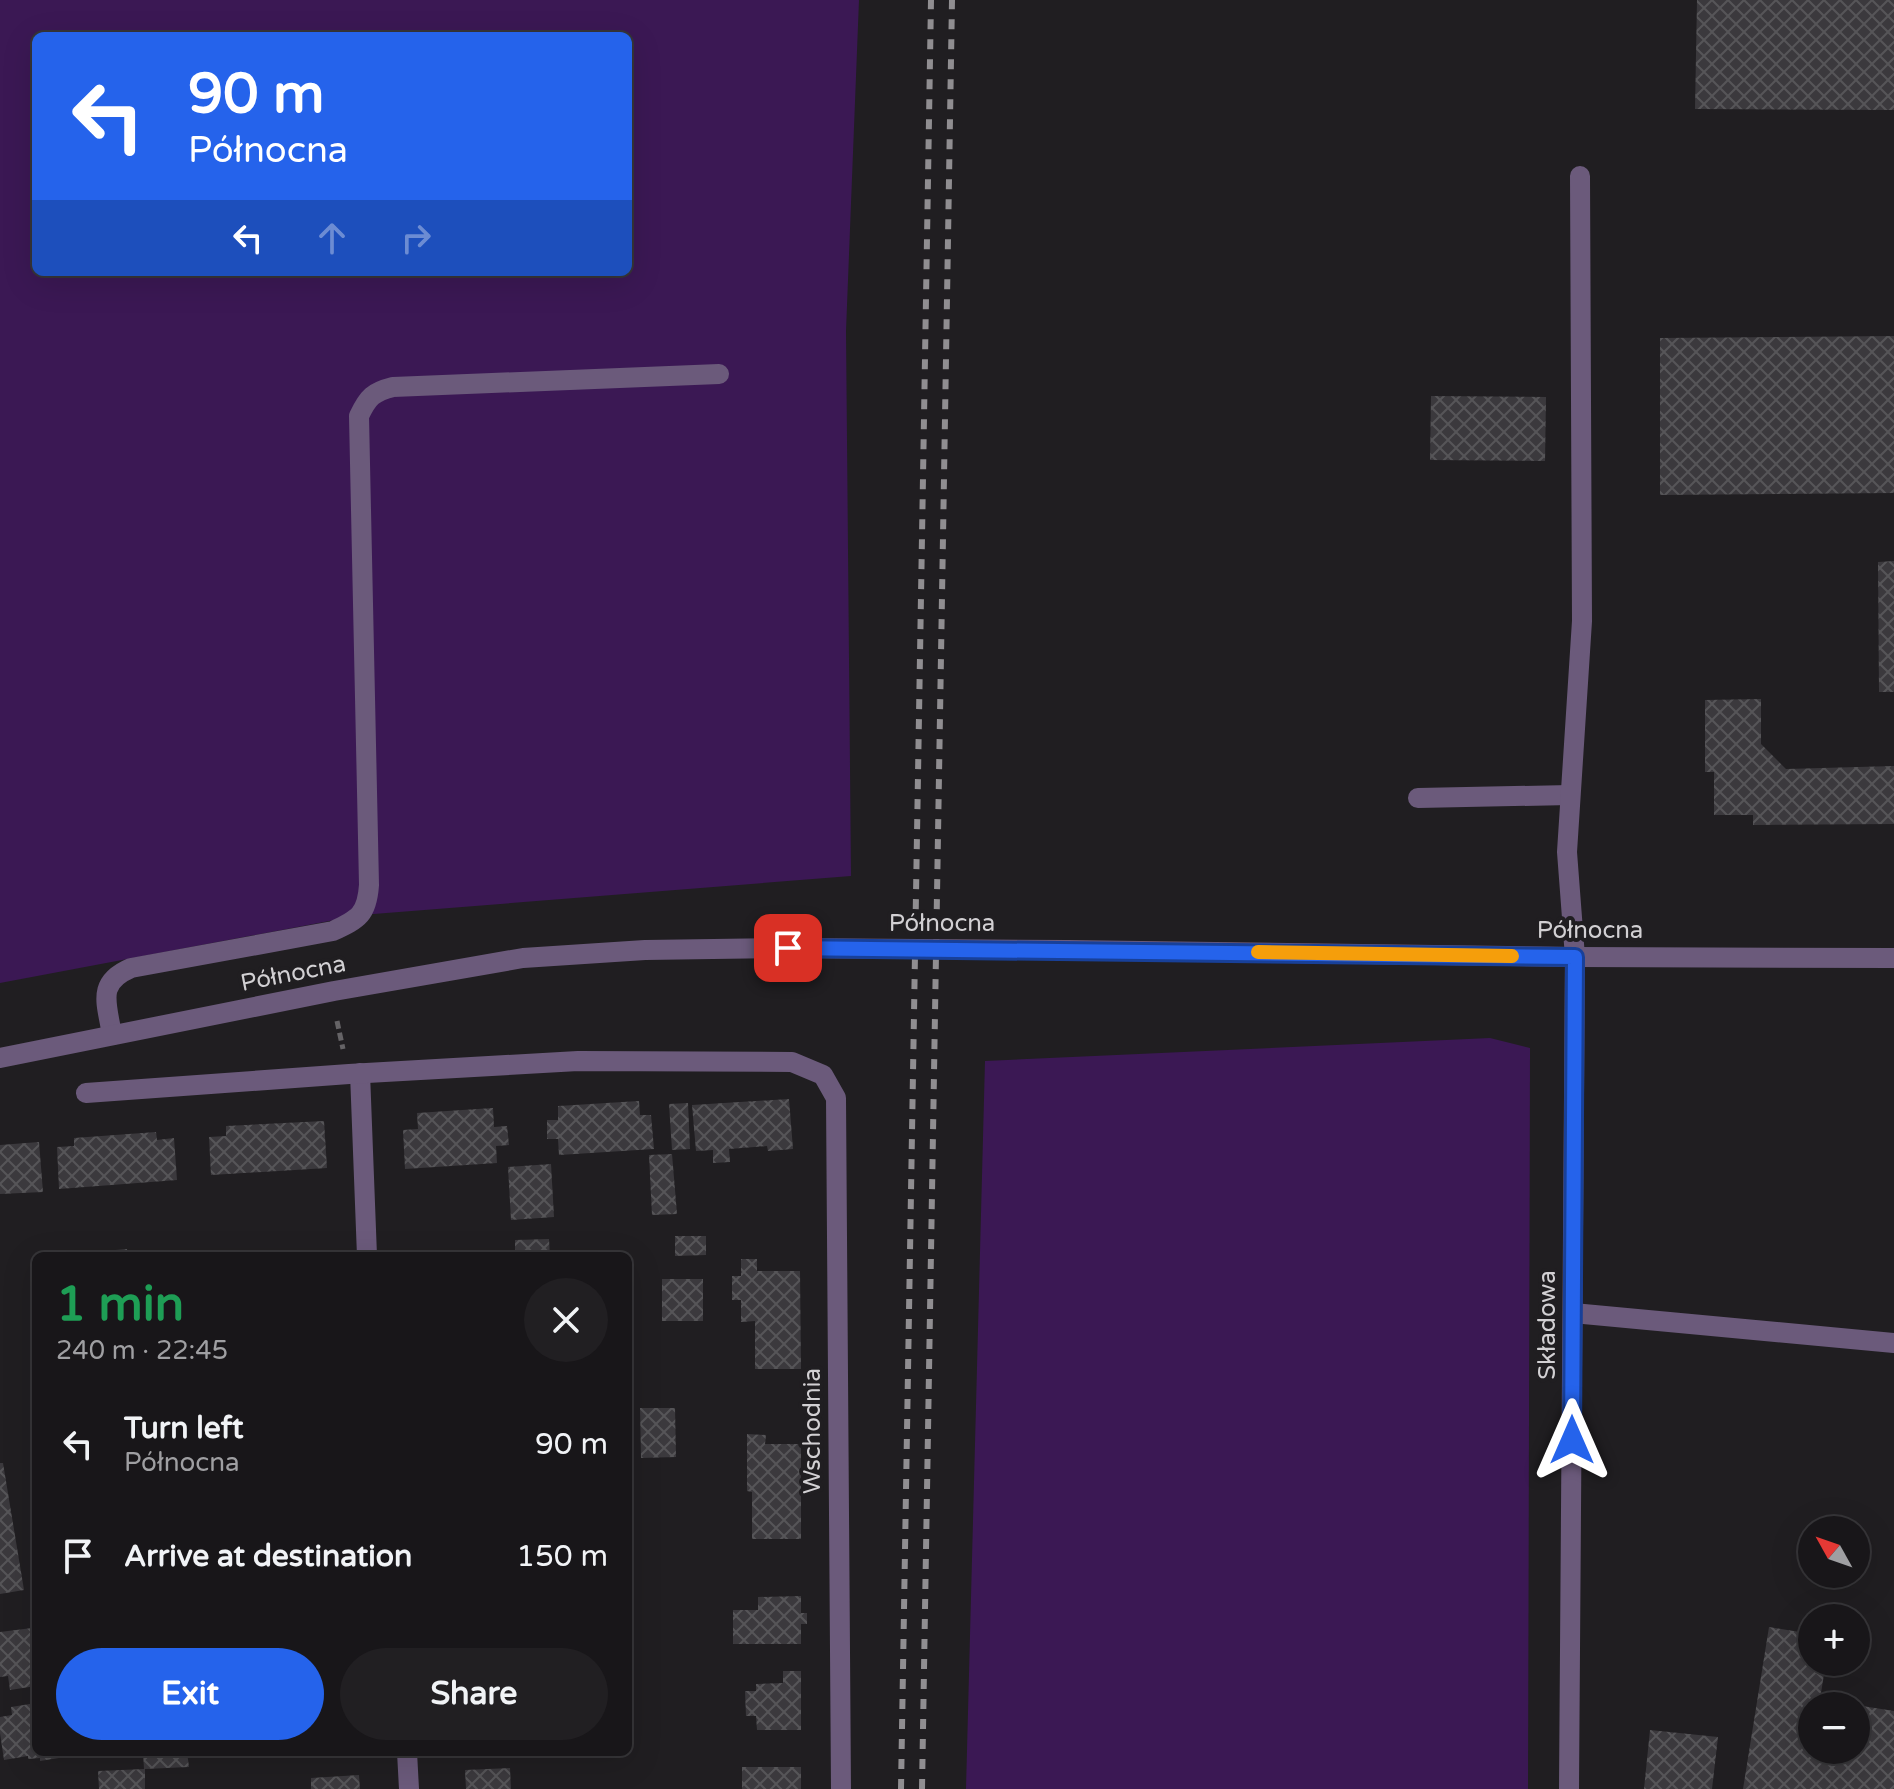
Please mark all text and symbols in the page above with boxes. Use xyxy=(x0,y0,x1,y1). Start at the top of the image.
text: 90 m xyxy=(188,61,324,128)
icon: left xyxy=(56,64,160,168)
text: Północna xyxy=(188,129,348,172)
icon: left xyxy=(226,216,270,260)
icon: ahead xyxy=(310,216,354,260)
icon: right xyxy=(394,216,438,260)
street label: Północna xyxy=(889,909,995,938)
pin xyxy=(754,914,822,982)
street label: Północna xyxy=(1537,916,1643,945)
icon: arrive xyxy=(766,926,810,970)
street label: Północna xyxy=(238,949,348,998)
street label: Składowa xyxy=(1533,1270,1562,1380)
text: 1 min xyxy=(56,1276,184,1334)
button: close xyxy=(524,1278,608,1362)
text: 240 m · 22:45 xyxy=(56,1335,228,1366)
street label: Wschodnia xyxy=(798,1368,827,1494)
position arrow xyxy=(1530,1398,1614,1482)
text: Turn left xyxy=(124,1410,243,1447)
icon: left xyxy=(56,1422,100,1466)
text: 90 m xyxy=(535,1426,608,1463)
text: Północna xyxy=(124,1447,240,1478)
north arrow xyxy=(1798,1516,1870,1588)
map controls xyxy=(1798,1516,1870,1764)
icon: arrive xyxy=(56,1534,100,1578)
text: Arrive at destination xyxy=(124,1538,412,1575)
text: 150 m xyxy=(516,1538,608,1575)
button: + xyxy=(1798,1604,1870,1676)
button: Exit xyxy=(56,1648,324,1740)
button: Share xyxy=(340,1648,608,1740)
button: − xyxy=(1798,1692,1870,1764)

